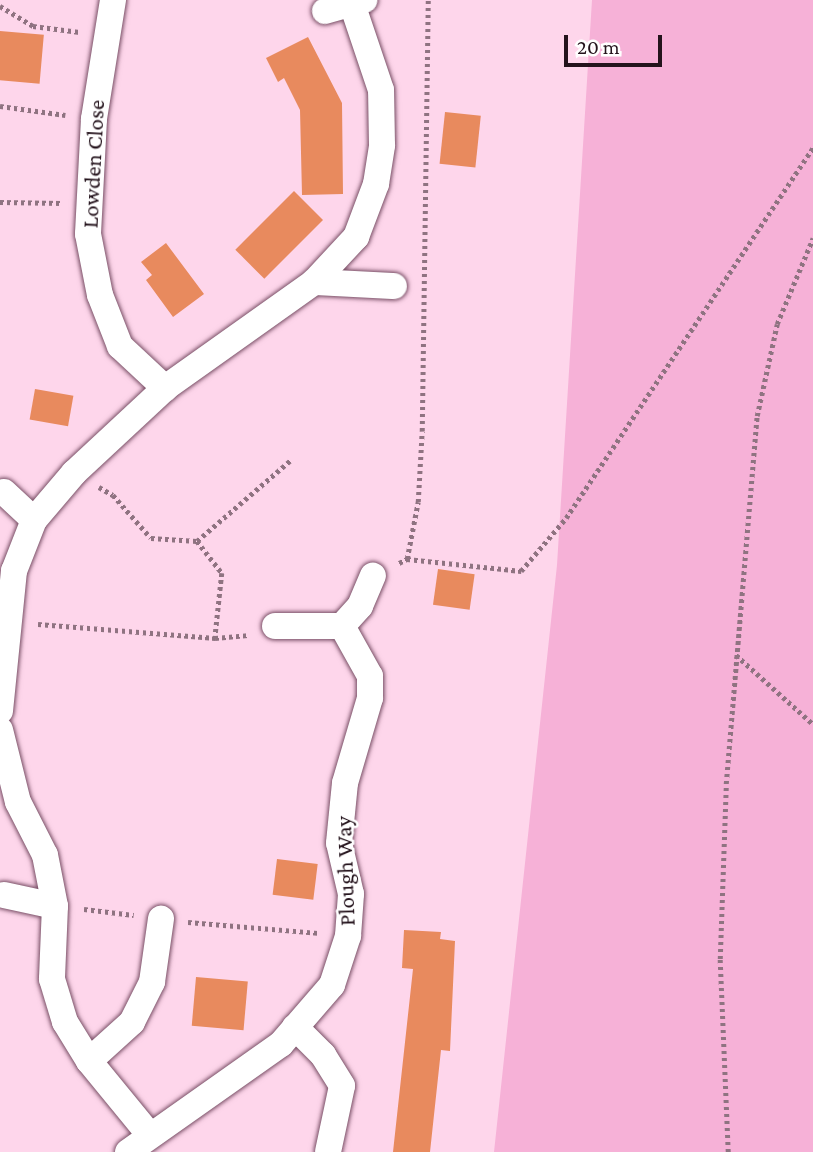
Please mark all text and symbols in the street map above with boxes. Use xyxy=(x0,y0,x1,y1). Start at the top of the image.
scale bar xyxy=(568,21,666,65)
text: 20 m xyxy=(577,35,620,59)
street label: Lowden Close xyxy=(76,99,110,229)
street label: Plough Way xyxy=(329,815,361,927)

